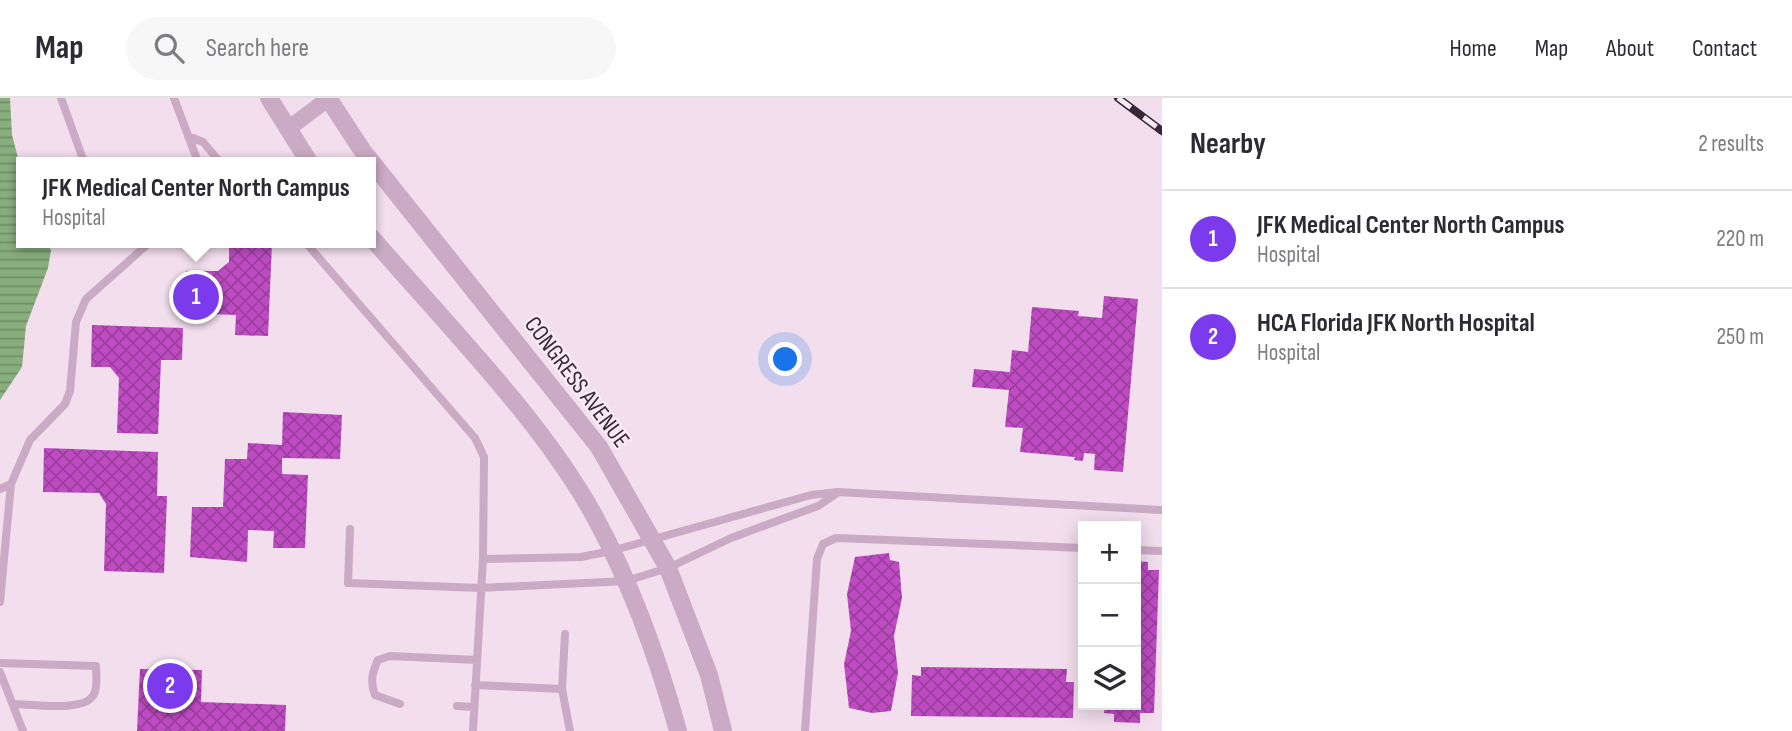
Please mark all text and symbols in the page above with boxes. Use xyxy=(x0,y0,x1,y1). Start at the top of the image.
search box xyxy=(126,17,616,80)
text: Map xyxy=(35,28,84,68)
icon: search xyxy=(150,29,188,67)
text: Search here xyxy=(206,33,309,64)
text: Home xyxy=(1449,34,1497,63)
text: Map xyxy=(1535,34,1568,63)
text: About xyxy=(1606,34,1654,63)
text: Contact xyxy=(1692,34,1757,63)
text: Nearby xyxy=(1190,126,1266,162)
text: 2 results xyxy=(1698,130,1764,158)
popup xyxy=(16,157,376,248)
text: JFK Medical Center North Campus xyxy=(42,173,350,204)
text: Hospital xyxy=(42,204,106,232)
text: JFK Medical Center North Campus xyxy=(1257,210,1565,241)
text: 1 xyxy=(1208,225,1218,253)
text: 220 m xyxy=(1716,225,1764,253)
text: Hospital xyxy=(1257,241,1320,269)
pin: 1 xyxy=(173,271,219,323)
text: HCA Florida JFK North Hospital xyxy=(1257,308,1535,339)
street label: CONGRESS AVENUE xyxy=(518,311,636,453)
text: 2 xyxy=(1208,323,1218,351)
text: 250 m xyxy=(1717,323,1764,351)
text: Hospital xyxy=(1257,339,1320,367)
your location xyxy=(768,342,802,376)
map controls xyxy=(1078,521,1141,710)
button: + xyxy=(1078,521,1141,584)
button: − xyxy=(1078,584,1141,647)
button: layers xyxy=(1078,647,1141,710)
pin: 2 xyxy=(147,660,193,712)

